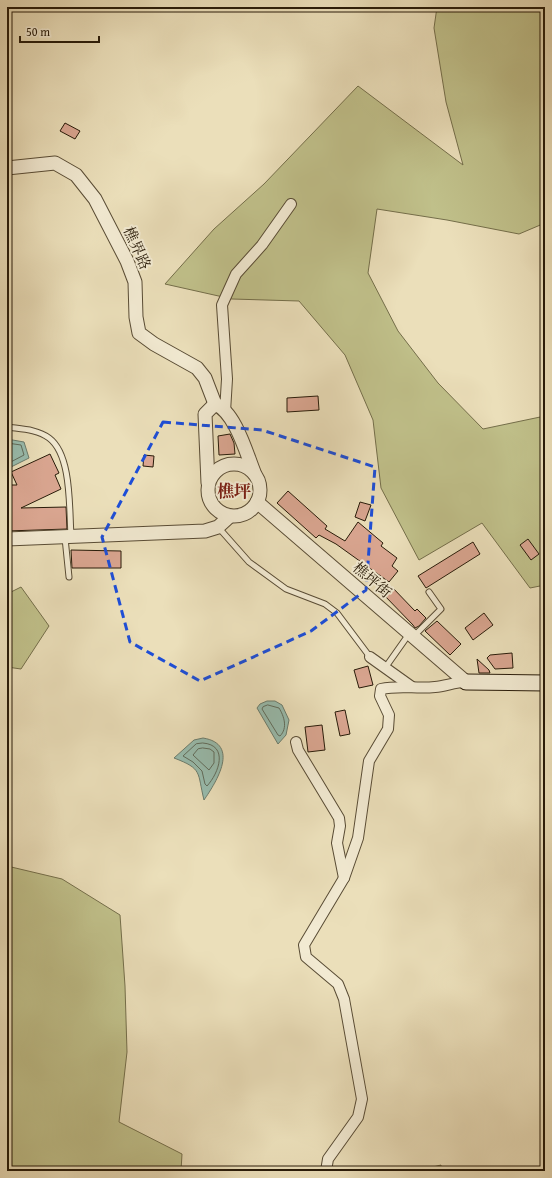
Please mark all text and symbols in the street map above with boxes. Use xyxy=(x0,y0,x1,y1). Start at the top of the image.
scale bar xyxy=(20,18,99,44)
text: 50 m xyxy=(26,23,50,40)
street label: 樵界路 xyxy=(119,223,156,273)
district label: 樵坪 xyxy=(217,478,251,503)
street label: 樵坪街 xyxy=(348,557,396,602)

